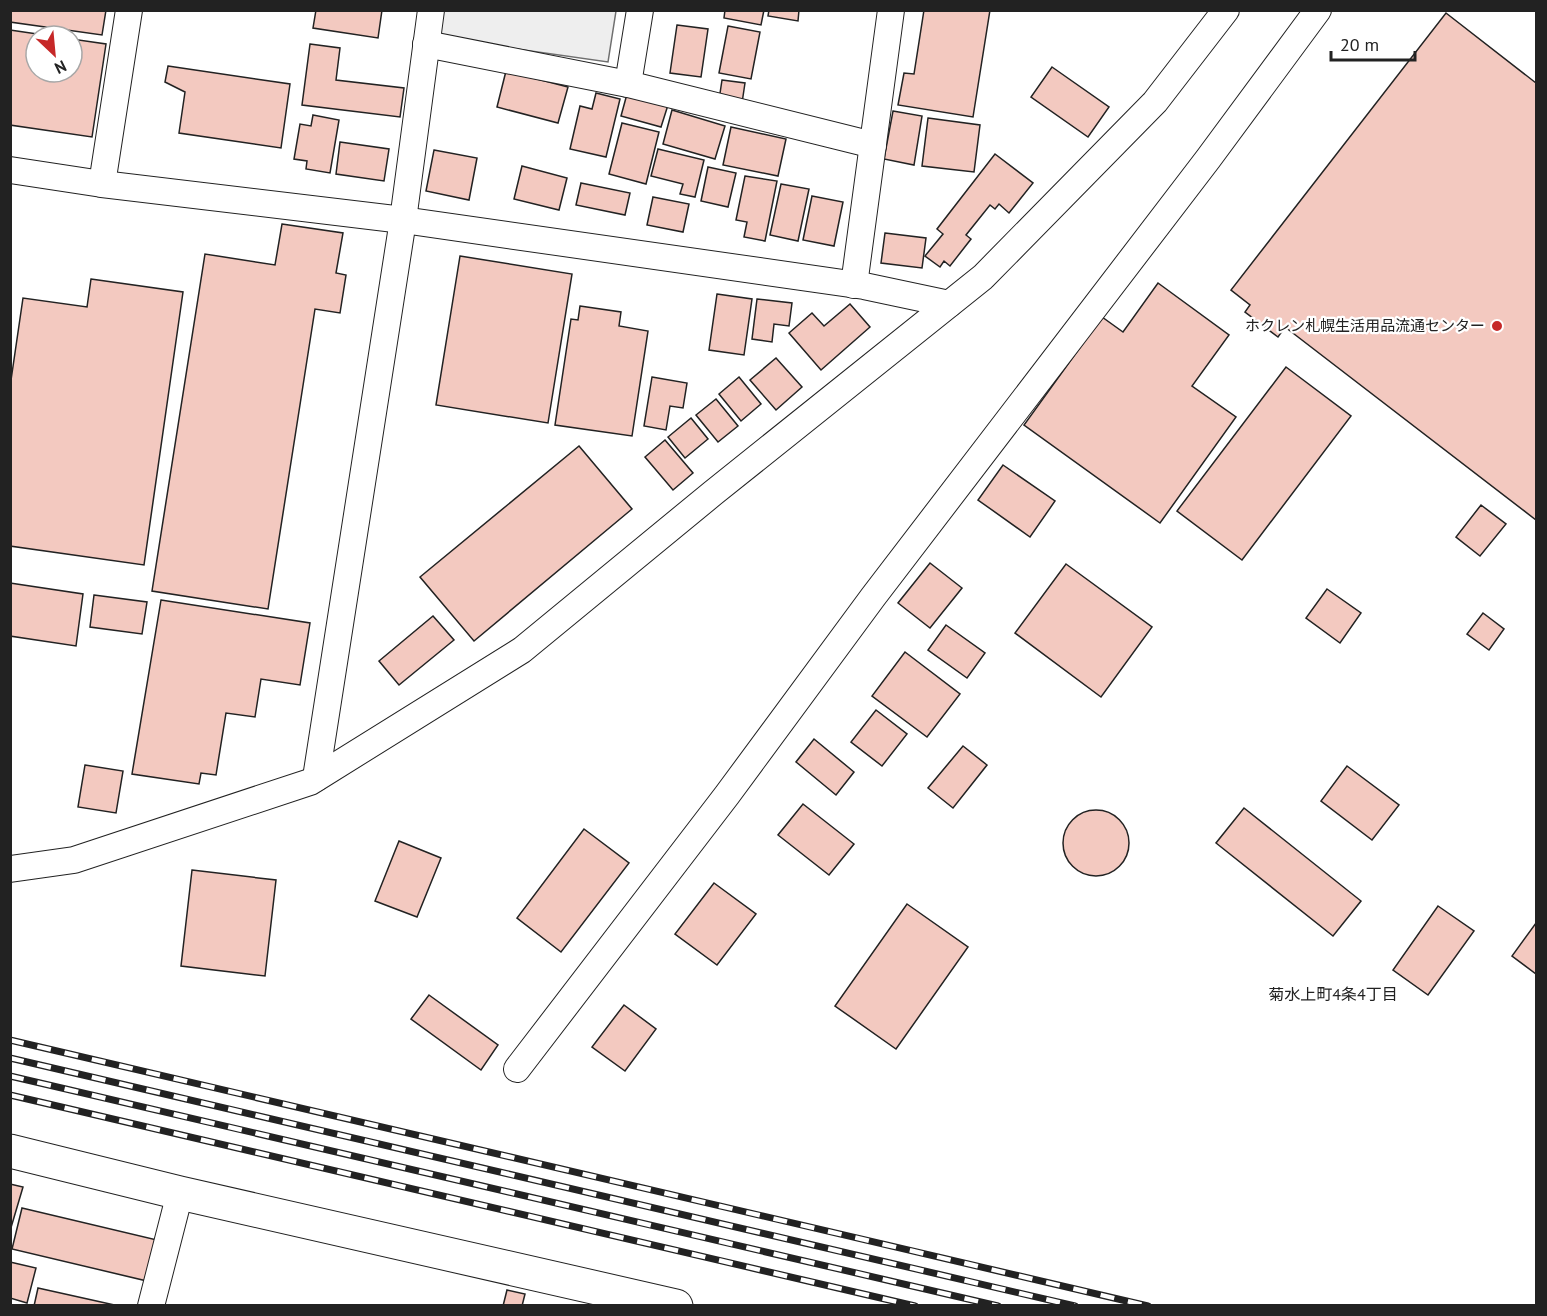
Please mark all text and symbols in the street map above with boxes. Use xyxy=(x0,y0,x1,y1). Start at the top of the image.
north arrow xyxy=(24,24,84,84)
scale bar xyxy=(1331,24,1415,62)
text: 20 m xyxy=(1340,33,1379,56)
text: N xyxy=(51,56,70,79)
place label: ホクレン札幌生活用品流通センター xyxy=(1245,316,1485,335)
marker: ホクレン札幌生活用品流通センター xyxy=(1490,319,1504,333)
district label: 菊水上町4条4丁目 xyxy=(1268,984,1398,1004)

